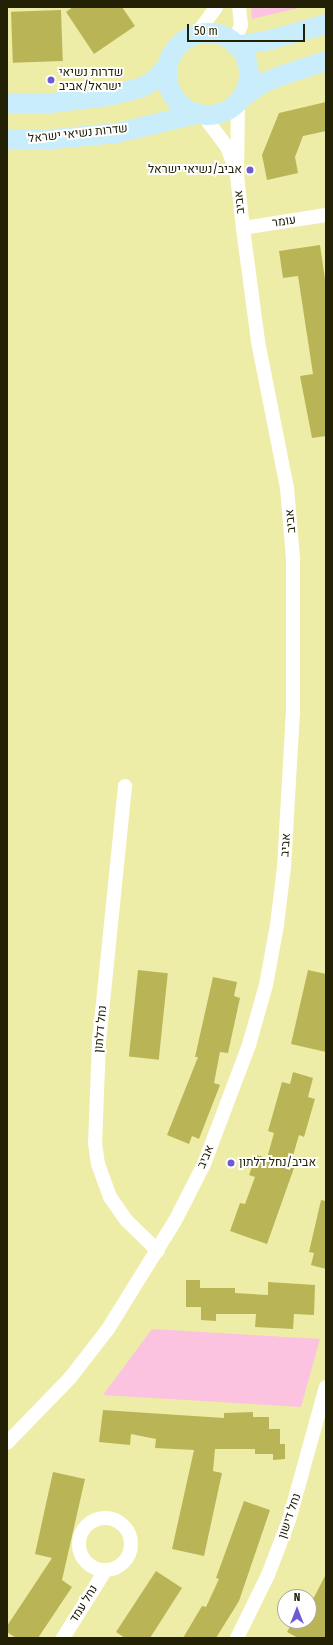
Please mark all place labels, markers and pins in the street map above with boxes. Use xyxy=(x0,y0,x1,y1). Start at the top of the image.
place label: שדרות נשיאי ישראל/אביב xyxy=(59,66,123,94)
marker: שדרות נשיאי ישראל/אביב xyxy=(46,75,56,85)
place label: אביב/נשיאי ישראל xyxy=(148,163,242,177)
marker: אביב/נשיאי ישראל xyxy=(245,165,255,175)
place label: אביב/נחל דלתון xyxy=(239,1156,316,1170)
marker: אביב/נחל דלתון xyxy=(226,1158,236,1168)

